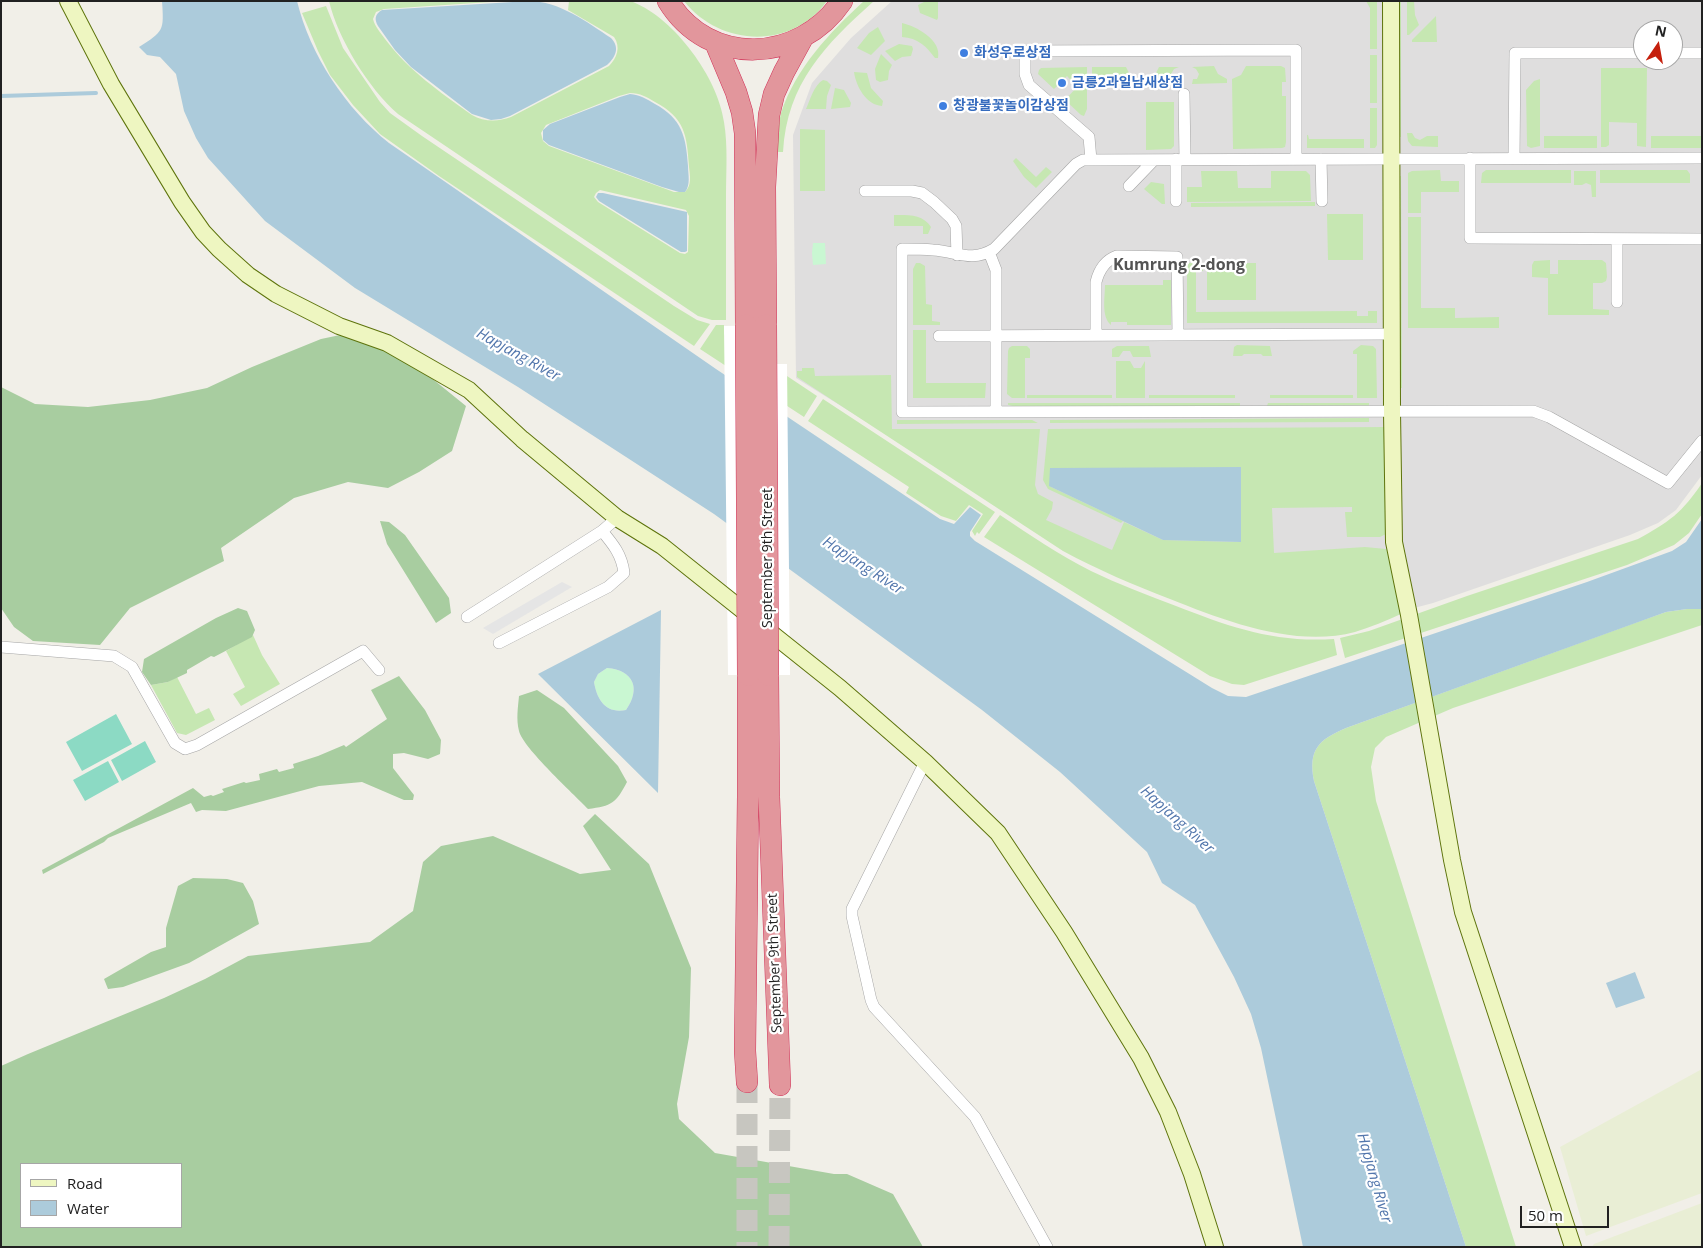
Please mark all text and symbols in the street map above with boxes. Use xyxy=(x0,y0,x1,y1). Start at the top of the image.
north arrow xyxy=(1633,20,1683,70)
text: N xyxy=(1653,20,1669,41)
place label: 화성우로상점 xyxy=(974,45,1051,61)
marker: 화성우로상점 xyxy=(958,47,970,59)
place label: 금릉2과일남새상점 xyxy=(1072,75,1183,91)
marker: 금릉2과일남새상점 xyxy=(1056,77,1068,89)
place label: 창광불꽃놀이감상점 xyxy=(953,98,1069,114)
marker: 창광불꽃놀이감상점 xyxy=(937,100,949,112)
district label: Kumrung 2-dong xyxy=(1113,255,1245,275)
water label: Hapjang River xyxy=(473,325,563,385)
street label: September 9th Street xyxy=(760,488,776,628)
water label: Hapjang River xyxy=(819,533,907,599)
water label: Hapjang River xyxy=(1137,782,1217,858)
street label: September 9th Street xyxy=(764,893,786,1033)
water label: Hapjang River xyxy=(1353,1131,1395,1225)
legend xyxy=(20,1163,182,1228)
text: Road xyxy=(67,1173,103,1193)
scale bar xyxy=(1523,1196,1612,1228)
text: Water xyxy=(67,1198,109,1218)
text: 50 m xyxy=(1528,1205,1563,1225)

